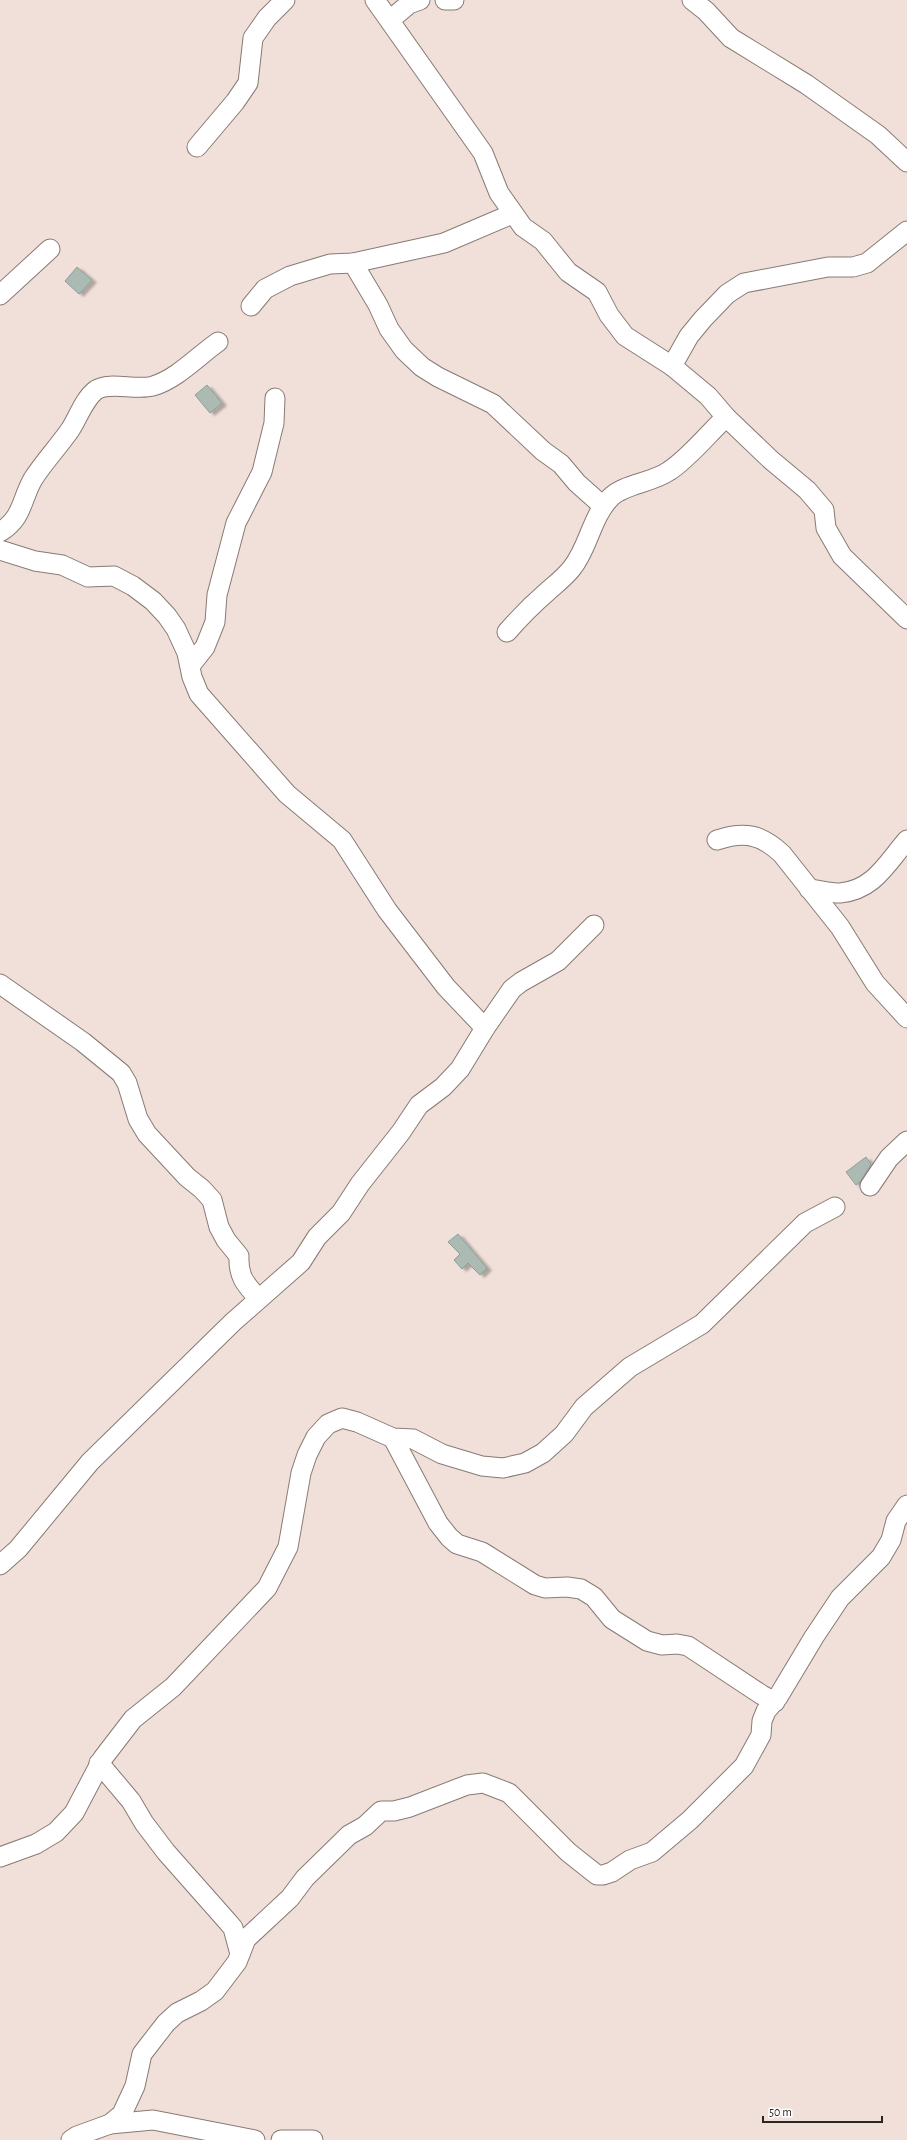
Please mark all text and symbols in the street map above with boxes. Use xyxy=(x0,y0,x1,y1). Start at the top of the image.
scale bar xyxy=(763,2098,882,2124)
text: 50 m xyxy=(769,2106,792,2118)

